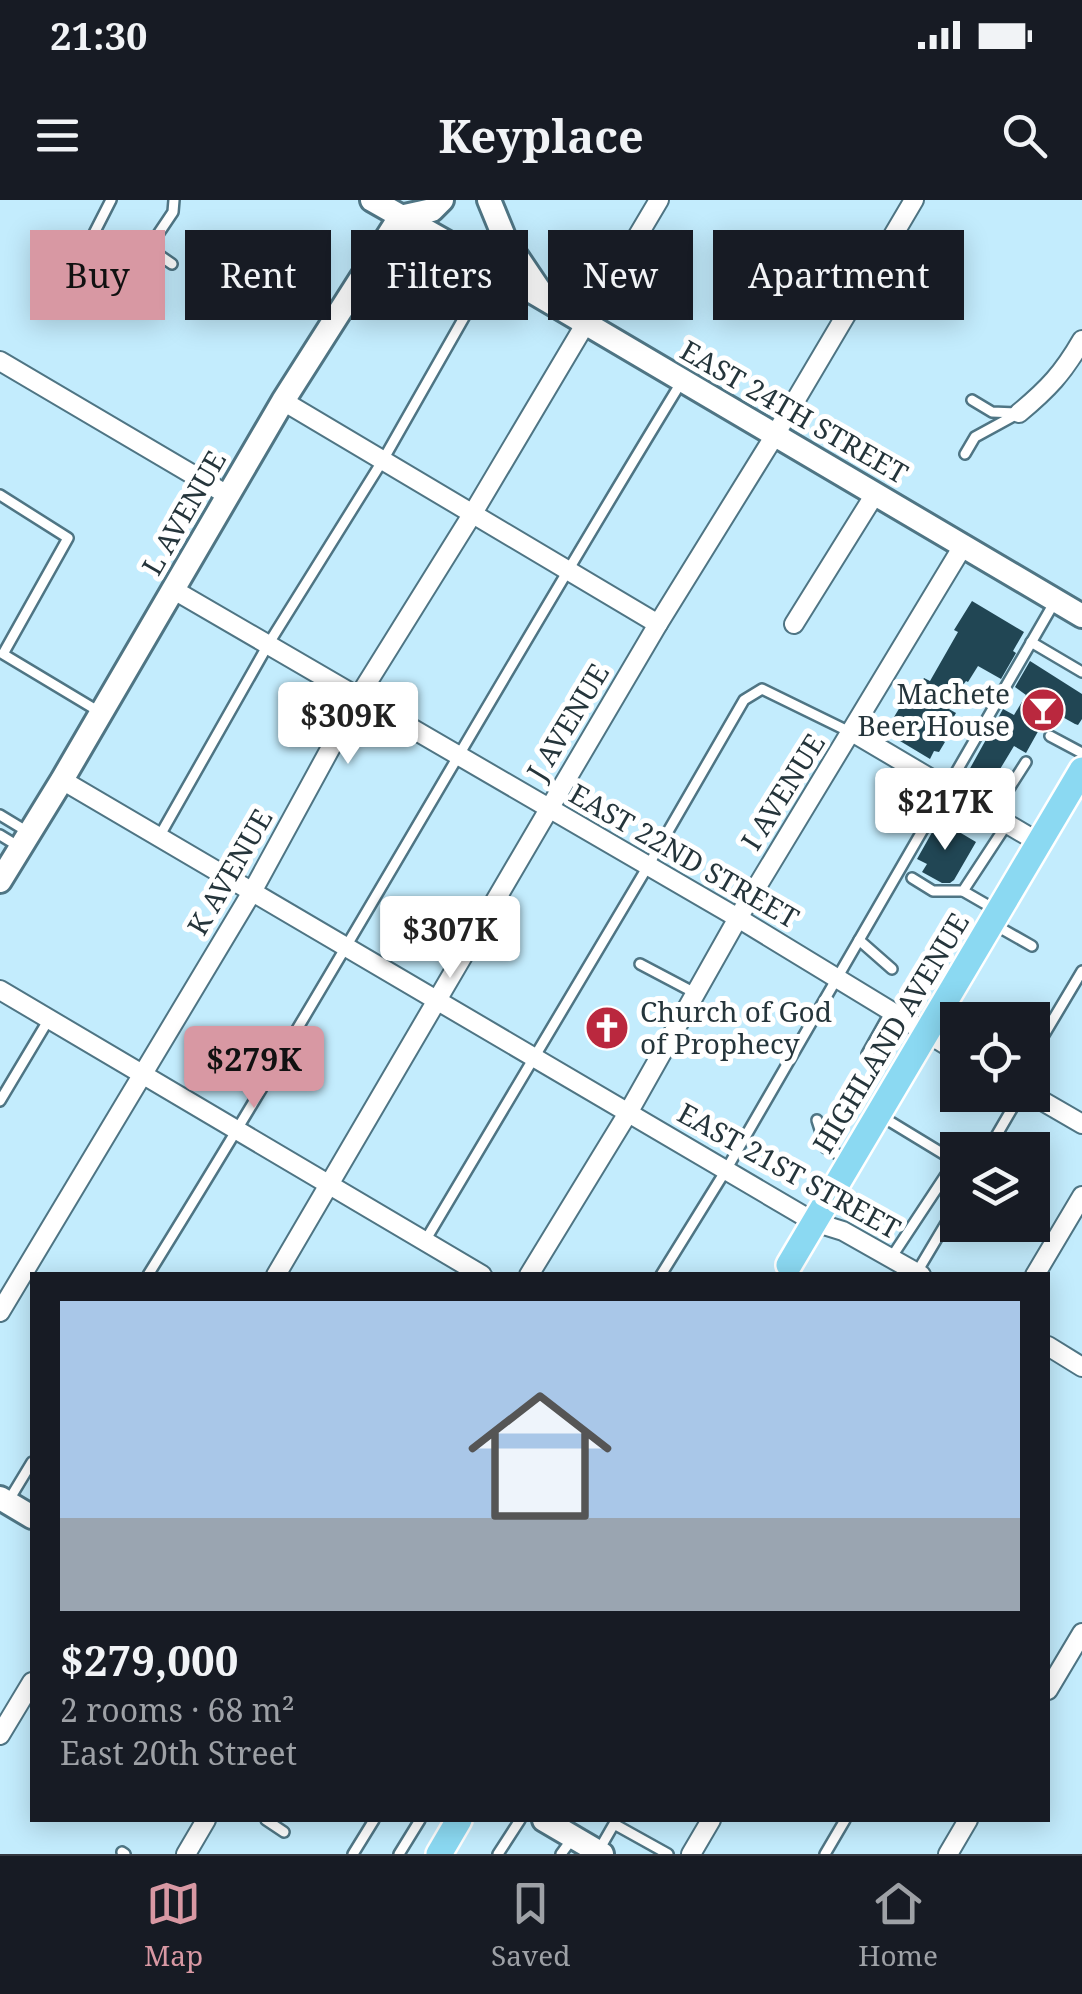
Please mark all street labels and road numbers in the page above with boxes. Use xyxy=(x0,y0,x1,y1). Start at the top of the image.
street label: EAST 24TH STREET xyxy=(674,331,915,492)
street label: L AVENUE xyxy=(132,443,234,582)
street label: J AVENUE xyxy=(517,656,617,788)
street label: I AVENUE xyxy=(732,726,833,857)
street label: EAST 22ND STREET xyxy=(563,774,806,936)
street label: K AVENUE xyxy=(178,802,280,941)
street label: HIGHLAND AVENUE xyxy=(803,905,977,1160)
street label: EAST 21ST STREET xyxy=(671,1093,908,1247)

